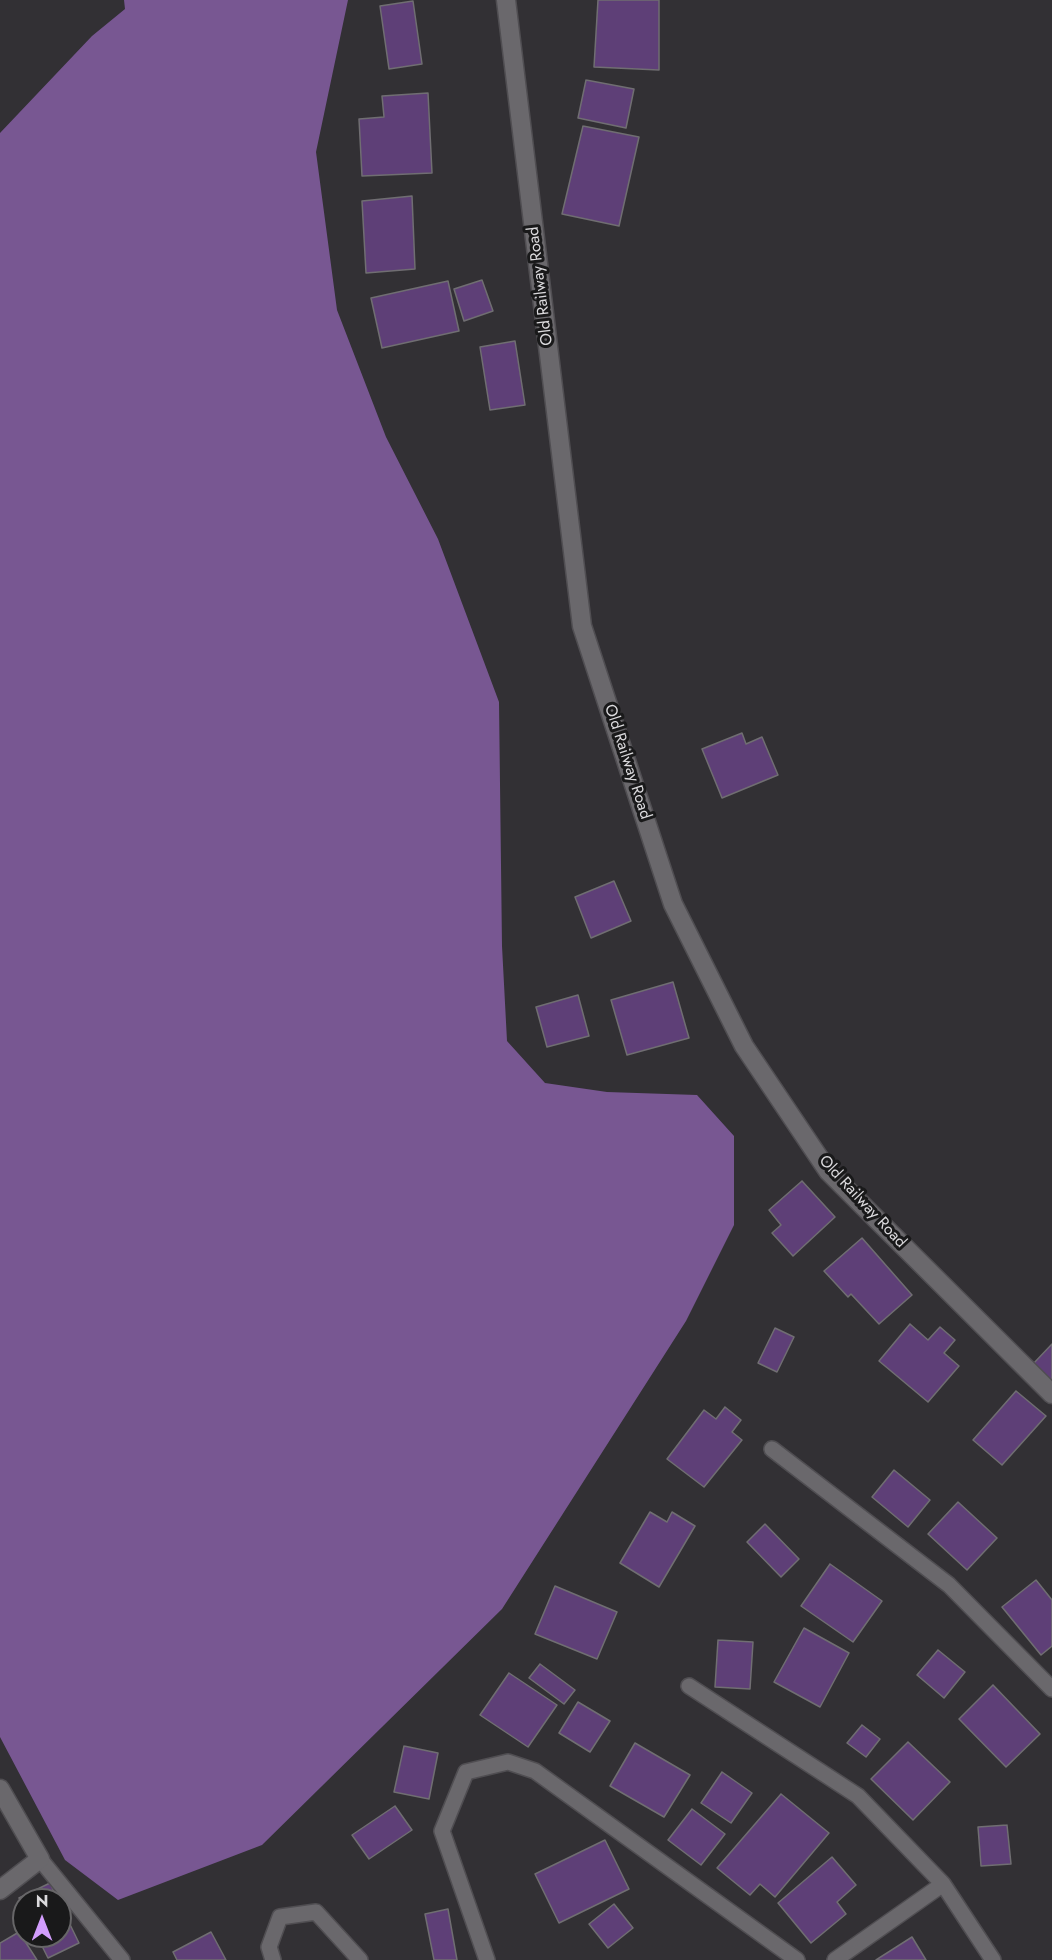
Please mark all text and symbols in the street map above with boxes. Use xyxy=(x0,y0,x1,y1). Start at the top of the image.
street label: Old Railway Road xyxy=(524,225,558,347)
street label: Old Railway Road xyxy=(599,702,655,822)
street label: Old Railway Road xyxy=(814,1152,910,1252)
north arrow xyxy=(12,1888,72,1948)
text: N xyxy=(36,1890,48,1913)

